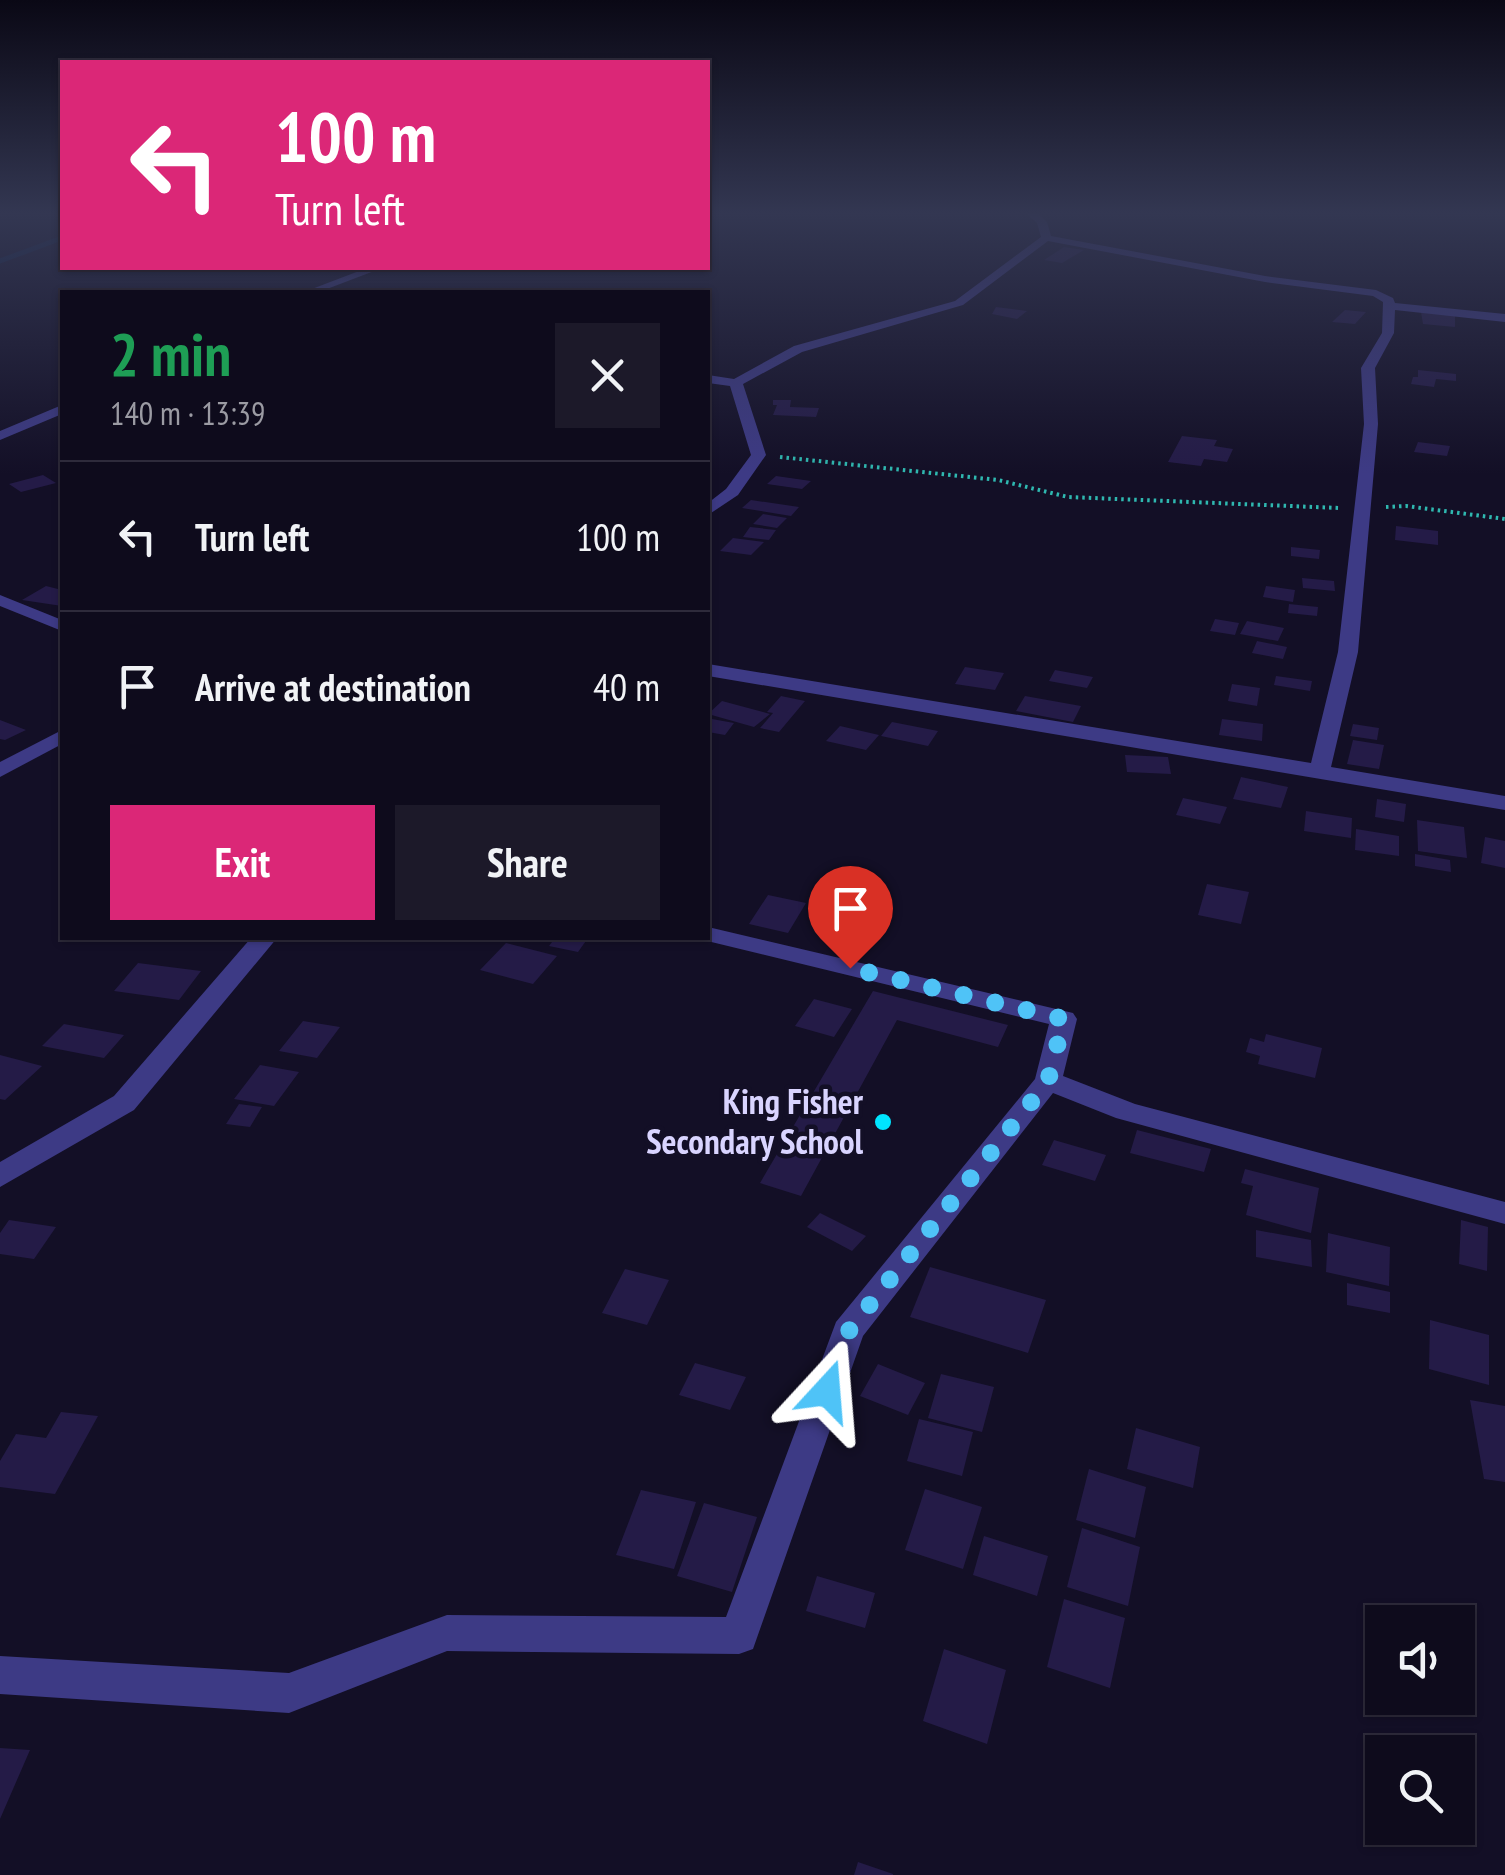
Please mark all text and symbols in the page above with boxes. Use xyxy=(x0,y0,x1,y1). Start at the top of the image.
text: 100 m xyxy=(275,91,436,181)
icon: left xyxy=(110,100,240,230)
text: Turn left xyxy=(275,179,405,237)
text: 2 min xyxy=(110,315,231,393)
button: close xyxy=(555,323,660,428)
text: 140 m · 13:39 xyxy=(110,392,265,434)
icon: left xyxy=(110,509,165,564)
text: Turn left xyxy=(195,512,309,561)
text: 100 m xyxy=(576,512,660,561)
icon: arrive xyxy=(110,659,165,714)
text: Arrive at destination xyxy=(195,662,471,711)
text: 40 m xyxy=(593,662,660,711)
button: Exit xyxy=(110,805,375,920)
button: Share xyxy=(395,805,660,920)
pin xyxy=(808,866,893,969)
icon: arrive xyxy=(823,881,878,936)
place label: King Fisher Secondary School xyxy=(646,1078,864,1164)
marker: King Fisher Secondary School xyxy=(872,1111,894,1133)
position arrow xyxy=(775,1339,879,1443)
map controls xyxy=(1365,1605,1475,1845)
button: sound xyxy=(1365,1605,1475,1715)
button: search xyxy=(1365,1735,1475,1845)

